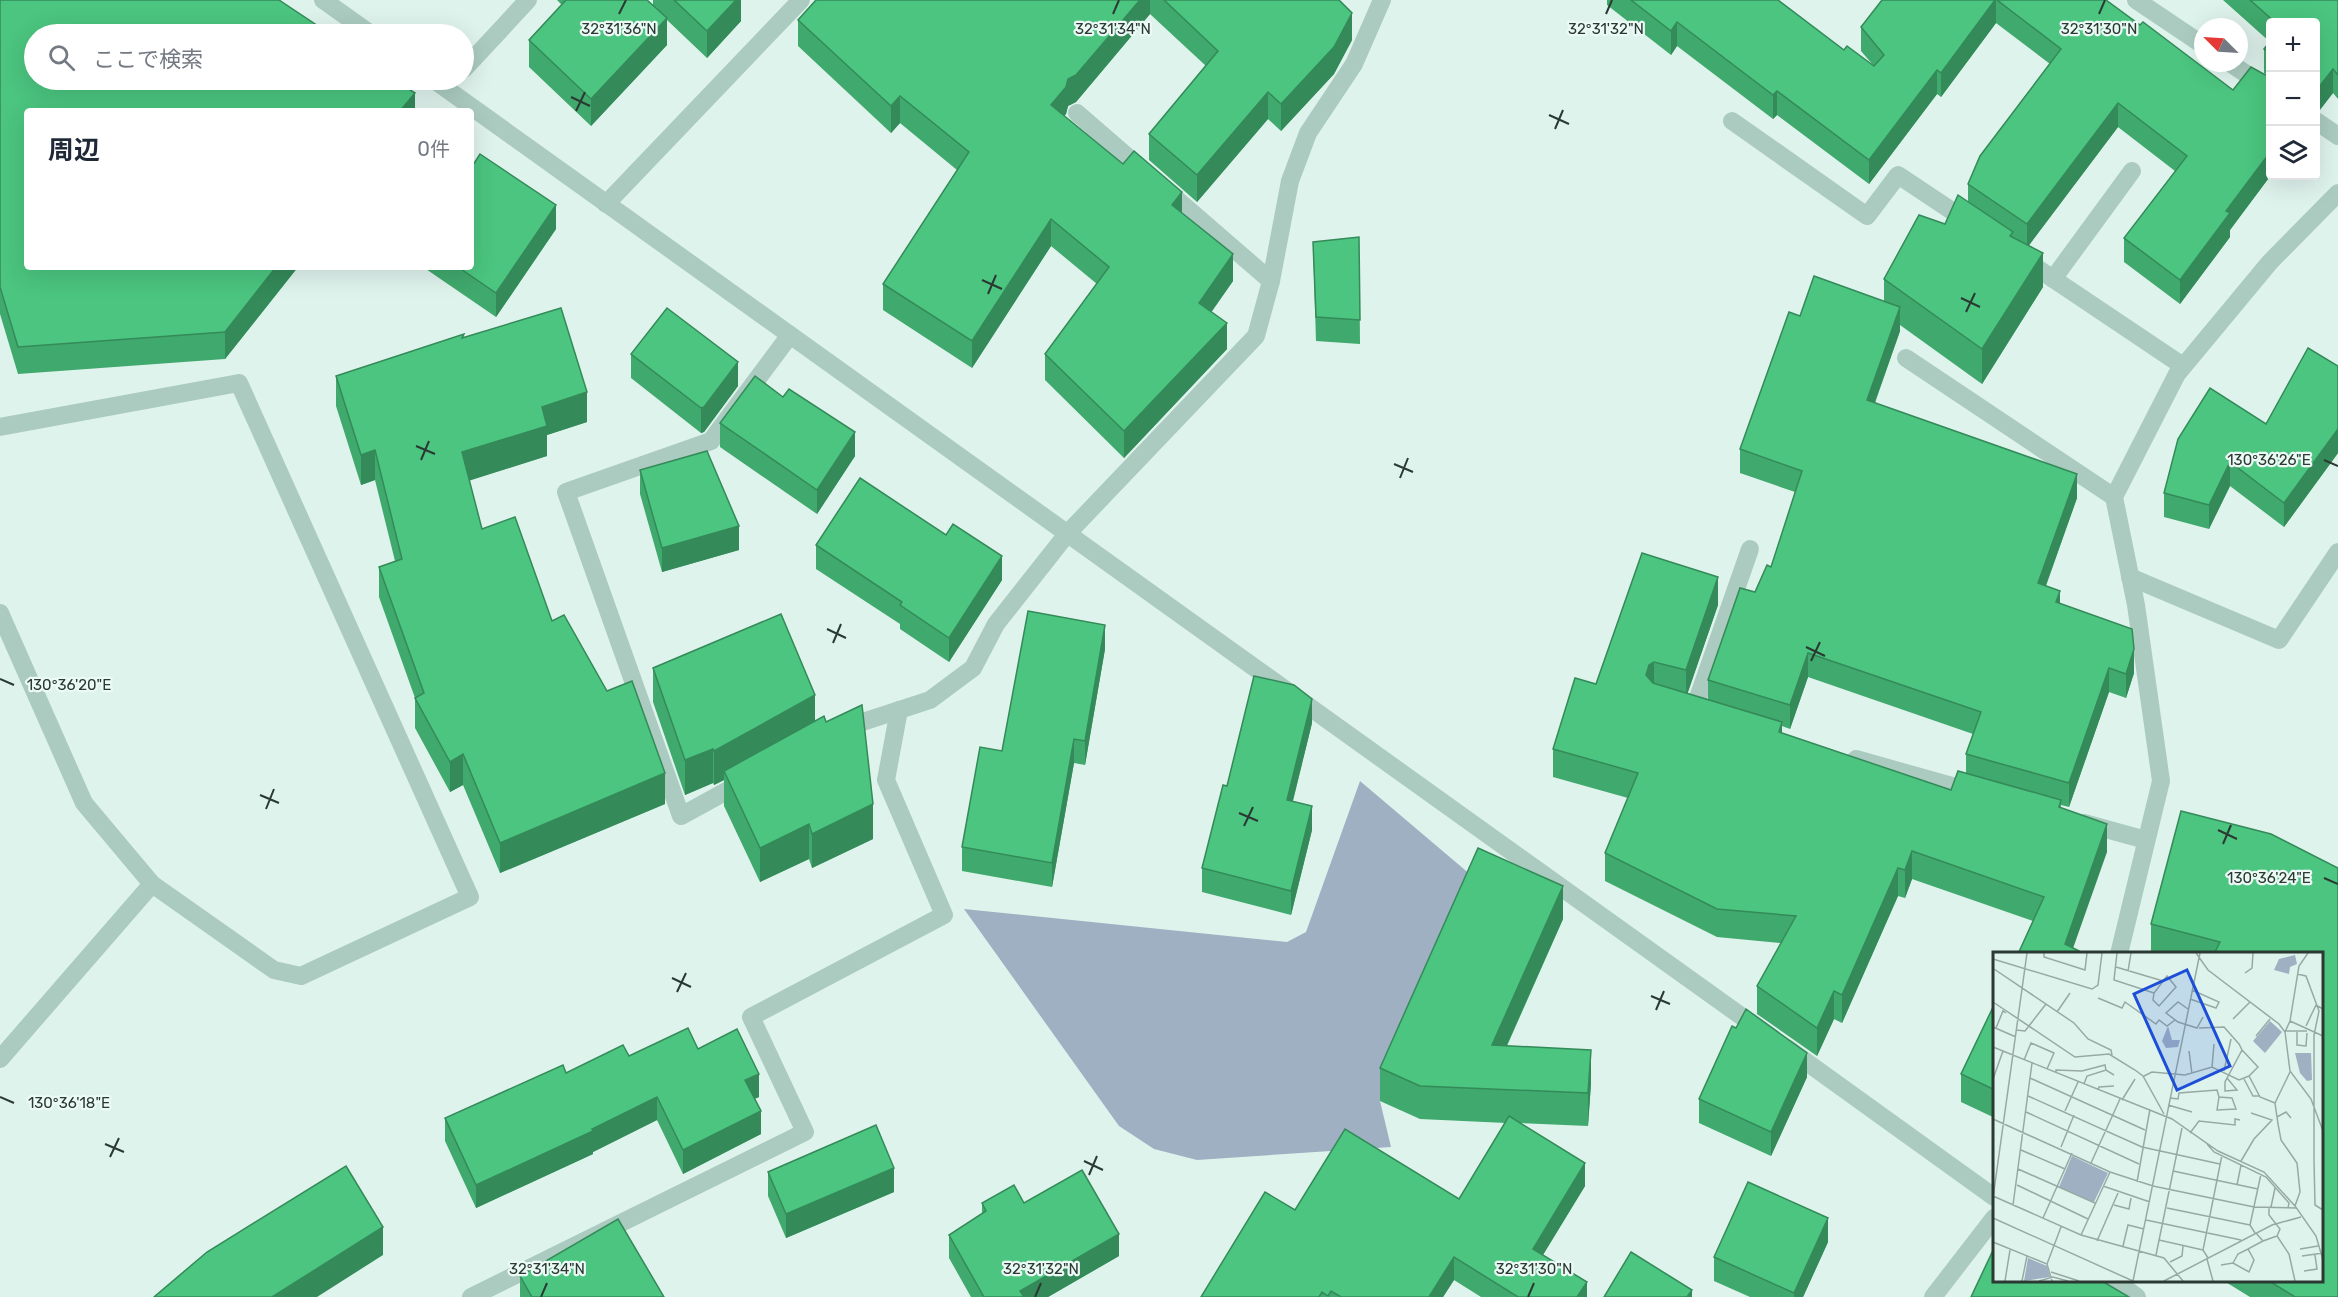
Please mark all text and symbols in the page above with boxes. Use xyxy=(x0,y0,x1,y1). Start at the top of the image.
north arrow xyxy=(2194,18,2248,72)
map controls xyxy=(2266,18,2320,180)
button: + xyxy=(2266,18,2320,72)
text: 32°31'36"N xyxy=(581,20,657,38)
text: 32°31'34"N xyxy=(1075,20,1151,38)
text: 32°31'32"N xyxy=(1568,20,1644,38)
text: 32°31'30"N xyxy=(2061,20,2137,38)
search box xyxy=(24,24,474,90)
icon: search xyxy=(45,41,78,74)
text: ここで検索 xyxy=(93,46,203,73)
button: − xyxy=(2266,72,2320,126)
button: layers xyxy=(2266,126,2320,180)
text: 周辺 xyxy=(48,135,100,166)
text: 0件 xyxy=(417,137,450,161)
text: 130°36'26"E xyxy=(2227,451,2311,469)
text: 130°36'20"E xyxy=(27,676,111,694)
text: 130°36'24"E xyxy=(2227,869,2311,887)
inset map xyxy=(1993,952,2323,1282)
text: 130°36'18"E xyxy=(28,1094,110,1112)
text: 32°31'34"N xyxy=(509,1260,585,1278)
text: 32°31'32"N xyxy=(1003,1260,1079,1278)
text: 32°31'30"N xyxy=(1496,1260,1572,1278)

